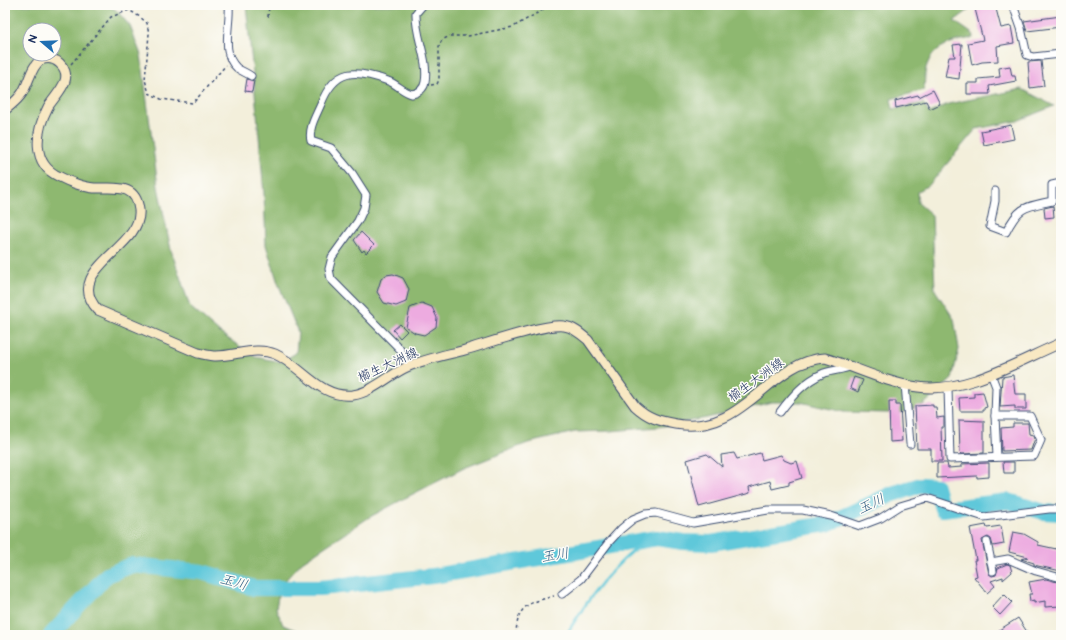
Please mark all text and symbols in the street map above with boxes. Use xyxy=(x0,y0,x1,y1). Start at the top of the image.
north arrow xyxy=(22,22,62,62)
text: N xyxy=(26,33,41,45)
street label: 櫛生大洲線 xyxy=(355,344,422,386)
street label: 櫛生大洲線 xyxy=(725,354,788,406)
water label: 玉川 xyxy=(855,490,887,518)
water label: 玉川 xyxy=(540,544,570,566)
water label: 玉川 xyxy=(218,570,250,594)

